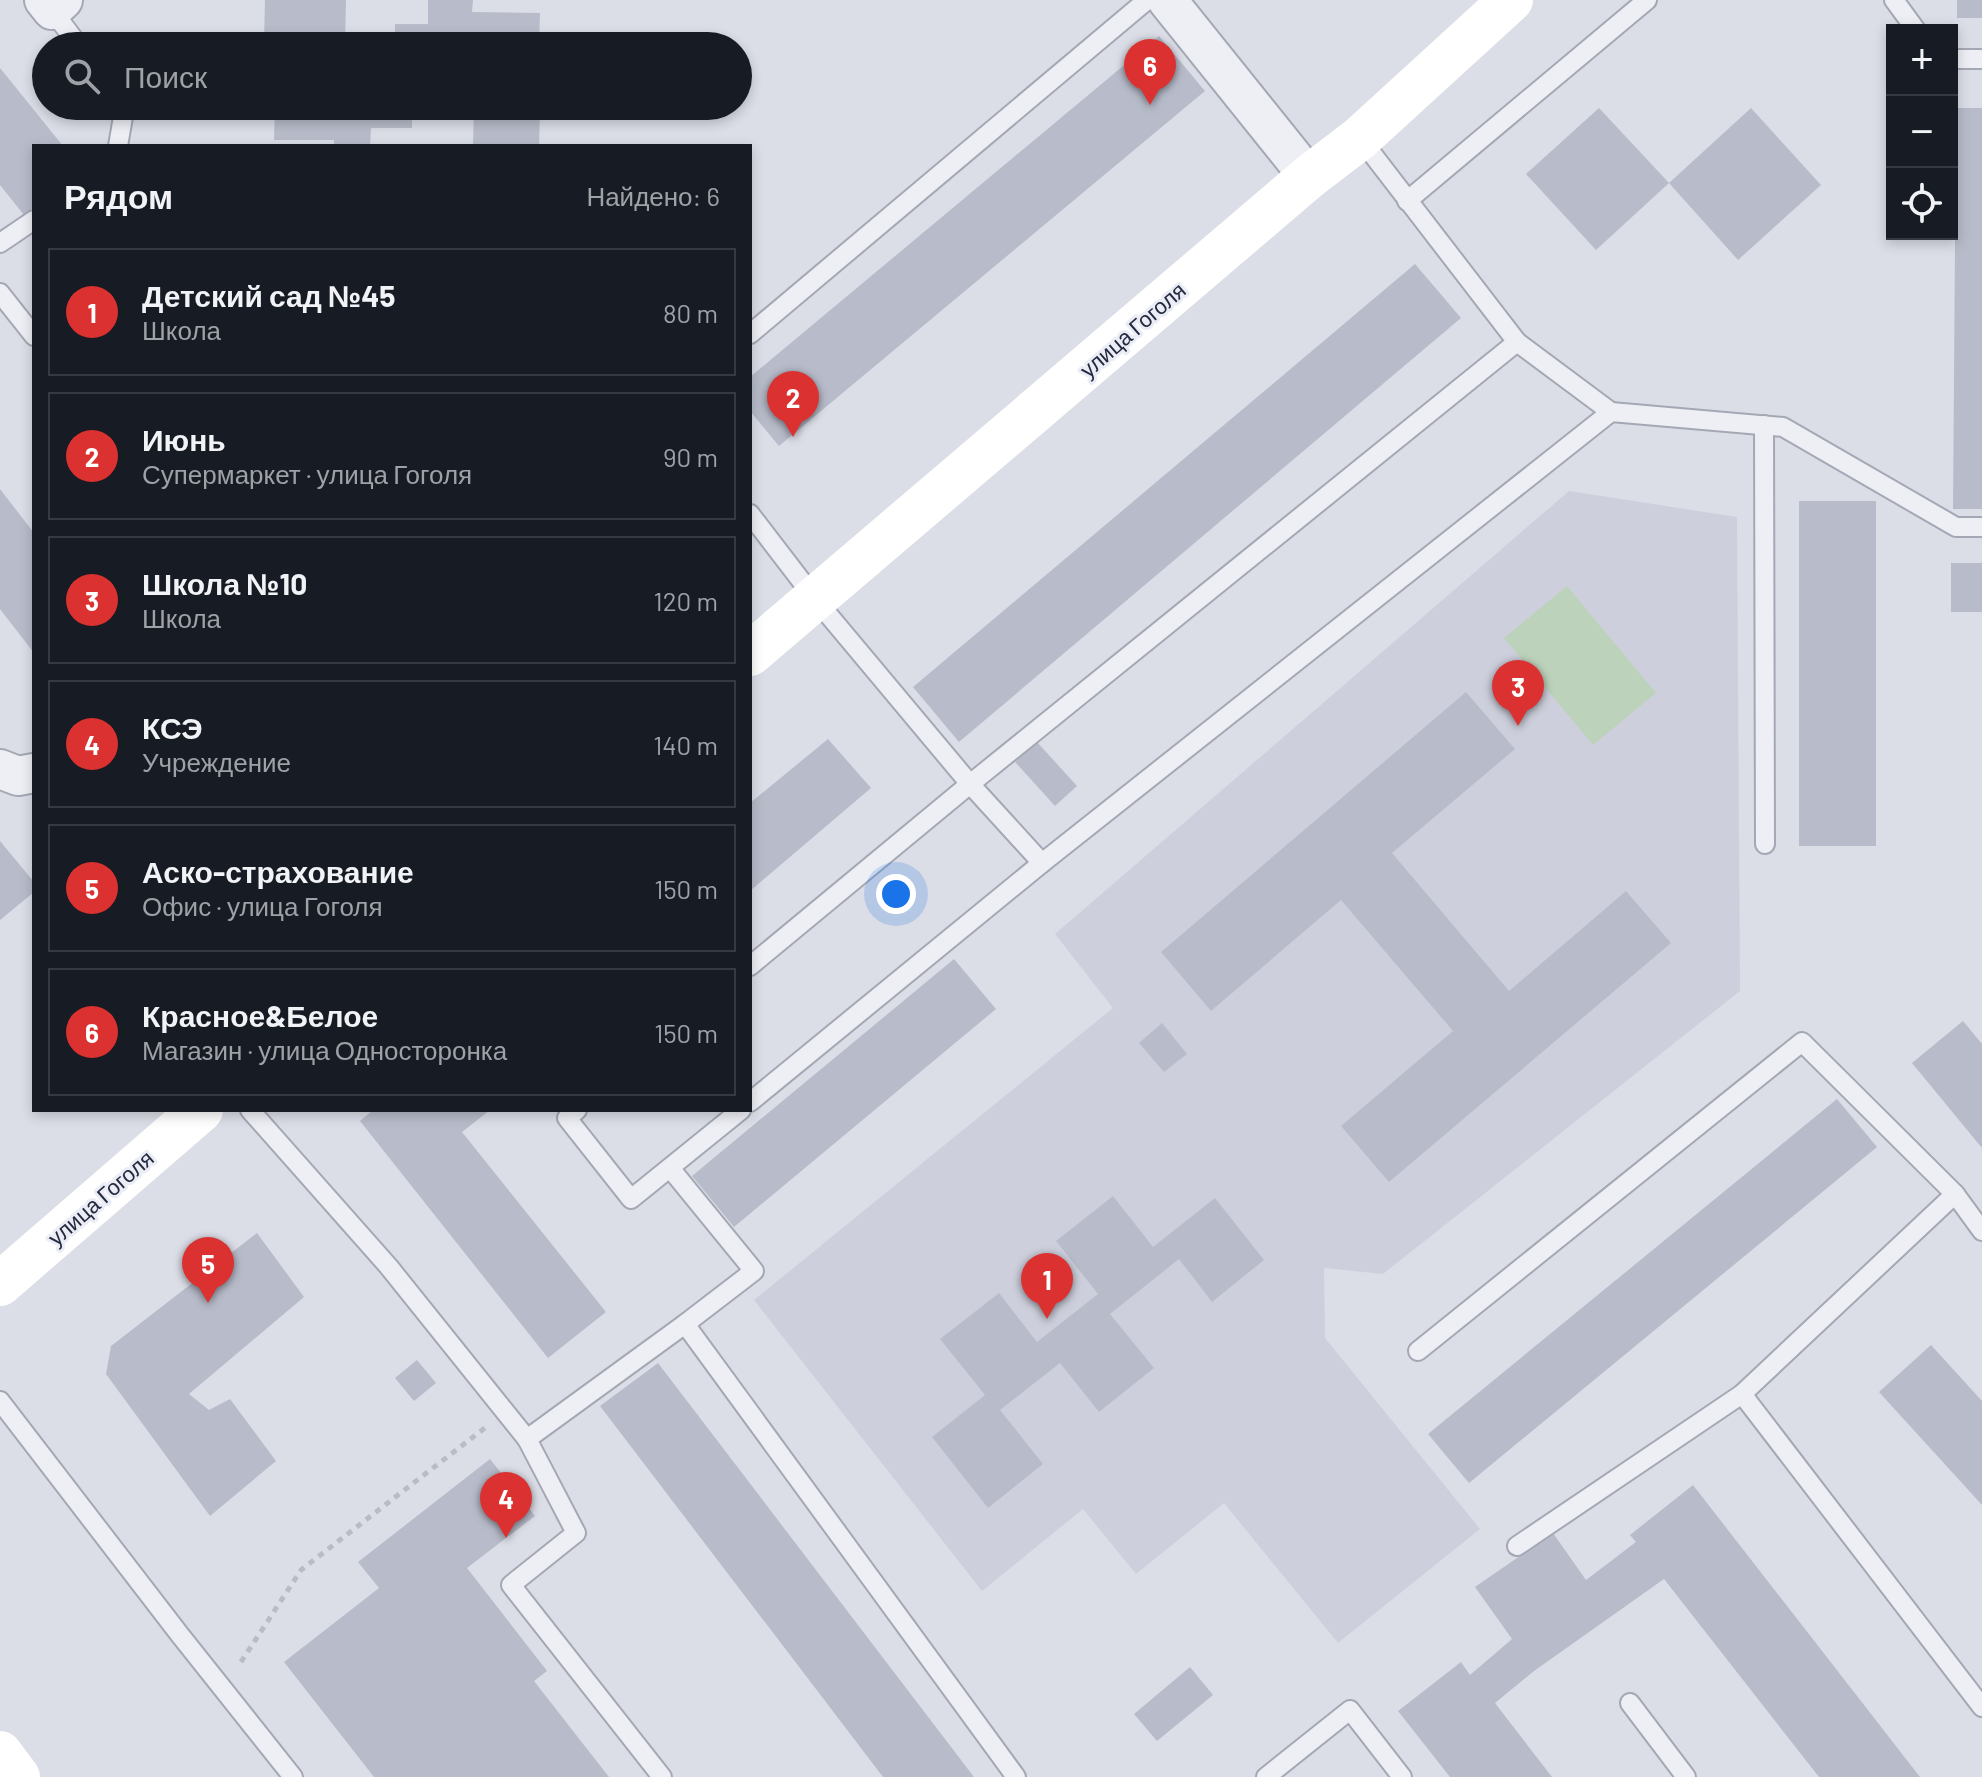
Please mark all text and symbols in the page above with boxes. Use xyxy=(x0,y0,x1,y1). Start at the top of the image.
map controls xyxy=(1886,24,1958,240)
button: + xyxy=(1886,24,1958,96)
search box xyxy=(32,32,752,120)
pin: 6 xyxy=(1124,39,1176,105)
icon: search xyxy=(60,54,104,98)
text: Поиск xyxy=(124,58,207,94)
button: − xyxy=(1886,96,1958,168)
button: locate xyxy=(1886,168,1958,240)
text: Рядом xyxy=(64,175,173,216)
text: Найдено: 6 xyxy=(586,180,720,211)
street label: улица Гоголя xyxy=(1074,276,1191,383)
text: Детский сад №45 xyxy=(142,277,395,313)
text: 1 xyxy=(87,297,97,328)
text: 80 m xyxy=(663,297,718,328)
text: Школа xyxy=(142,314,221,345)
pin: 2 xyxy=(767,371,819,437)
text: Июнь xyxy=(142,421,226,457)
text: 2 xyxy=(85,441,99,472)
text: 90 m xyxy=(663,441,718,472)
text: Супермаркет · улица Гоголя xyxy=(142,458,472,489)
text: Школа №10 xyxy=(142,565,307,601)
text: 3 xyxy=(85,585,99,616)
text: 120 m xyxy=(654,585,718,616)
text: Школа xyxy=(142,602,221,633)
pin: 3 xyxy=(1492,660,1544,726)
text: КСЭ xyxy=(142,709,203,745)
text: 4 xyxy=(84,729,100,760)
text: 140 m xyxy=(653,729,718,760)
text: Учреждение xyxy=(142,746,291,777)
text: Аско-страхование xyxy=(142,853,414,889)
text: 5 xyxy=(85,873,99,904)
text: 150 m xyxy=(654,873,718,904)
your location xyxy=(876,874,916,914)
text: Офис · улица Гоголя xyxy=(142,890,383,921)
text: Красное&Белое xyxy=(142,997,378,1033)
text: 6 xyxy=(85,1017,99,1048)
text: 150 m xyxy=(654,1017,718,1048)
text: Магазин · улица Односторонка xyxy=(142,1034,507,1065)
street label: улица Гоголя xyxy=(42,1144,159,1251)
pin: 5 xyxy=(182,1237,234,1303)
pin: 1 xyxy=(1021,1253,1073,1319)
pin: 4 xyxy=(480,1472,532,1538)

